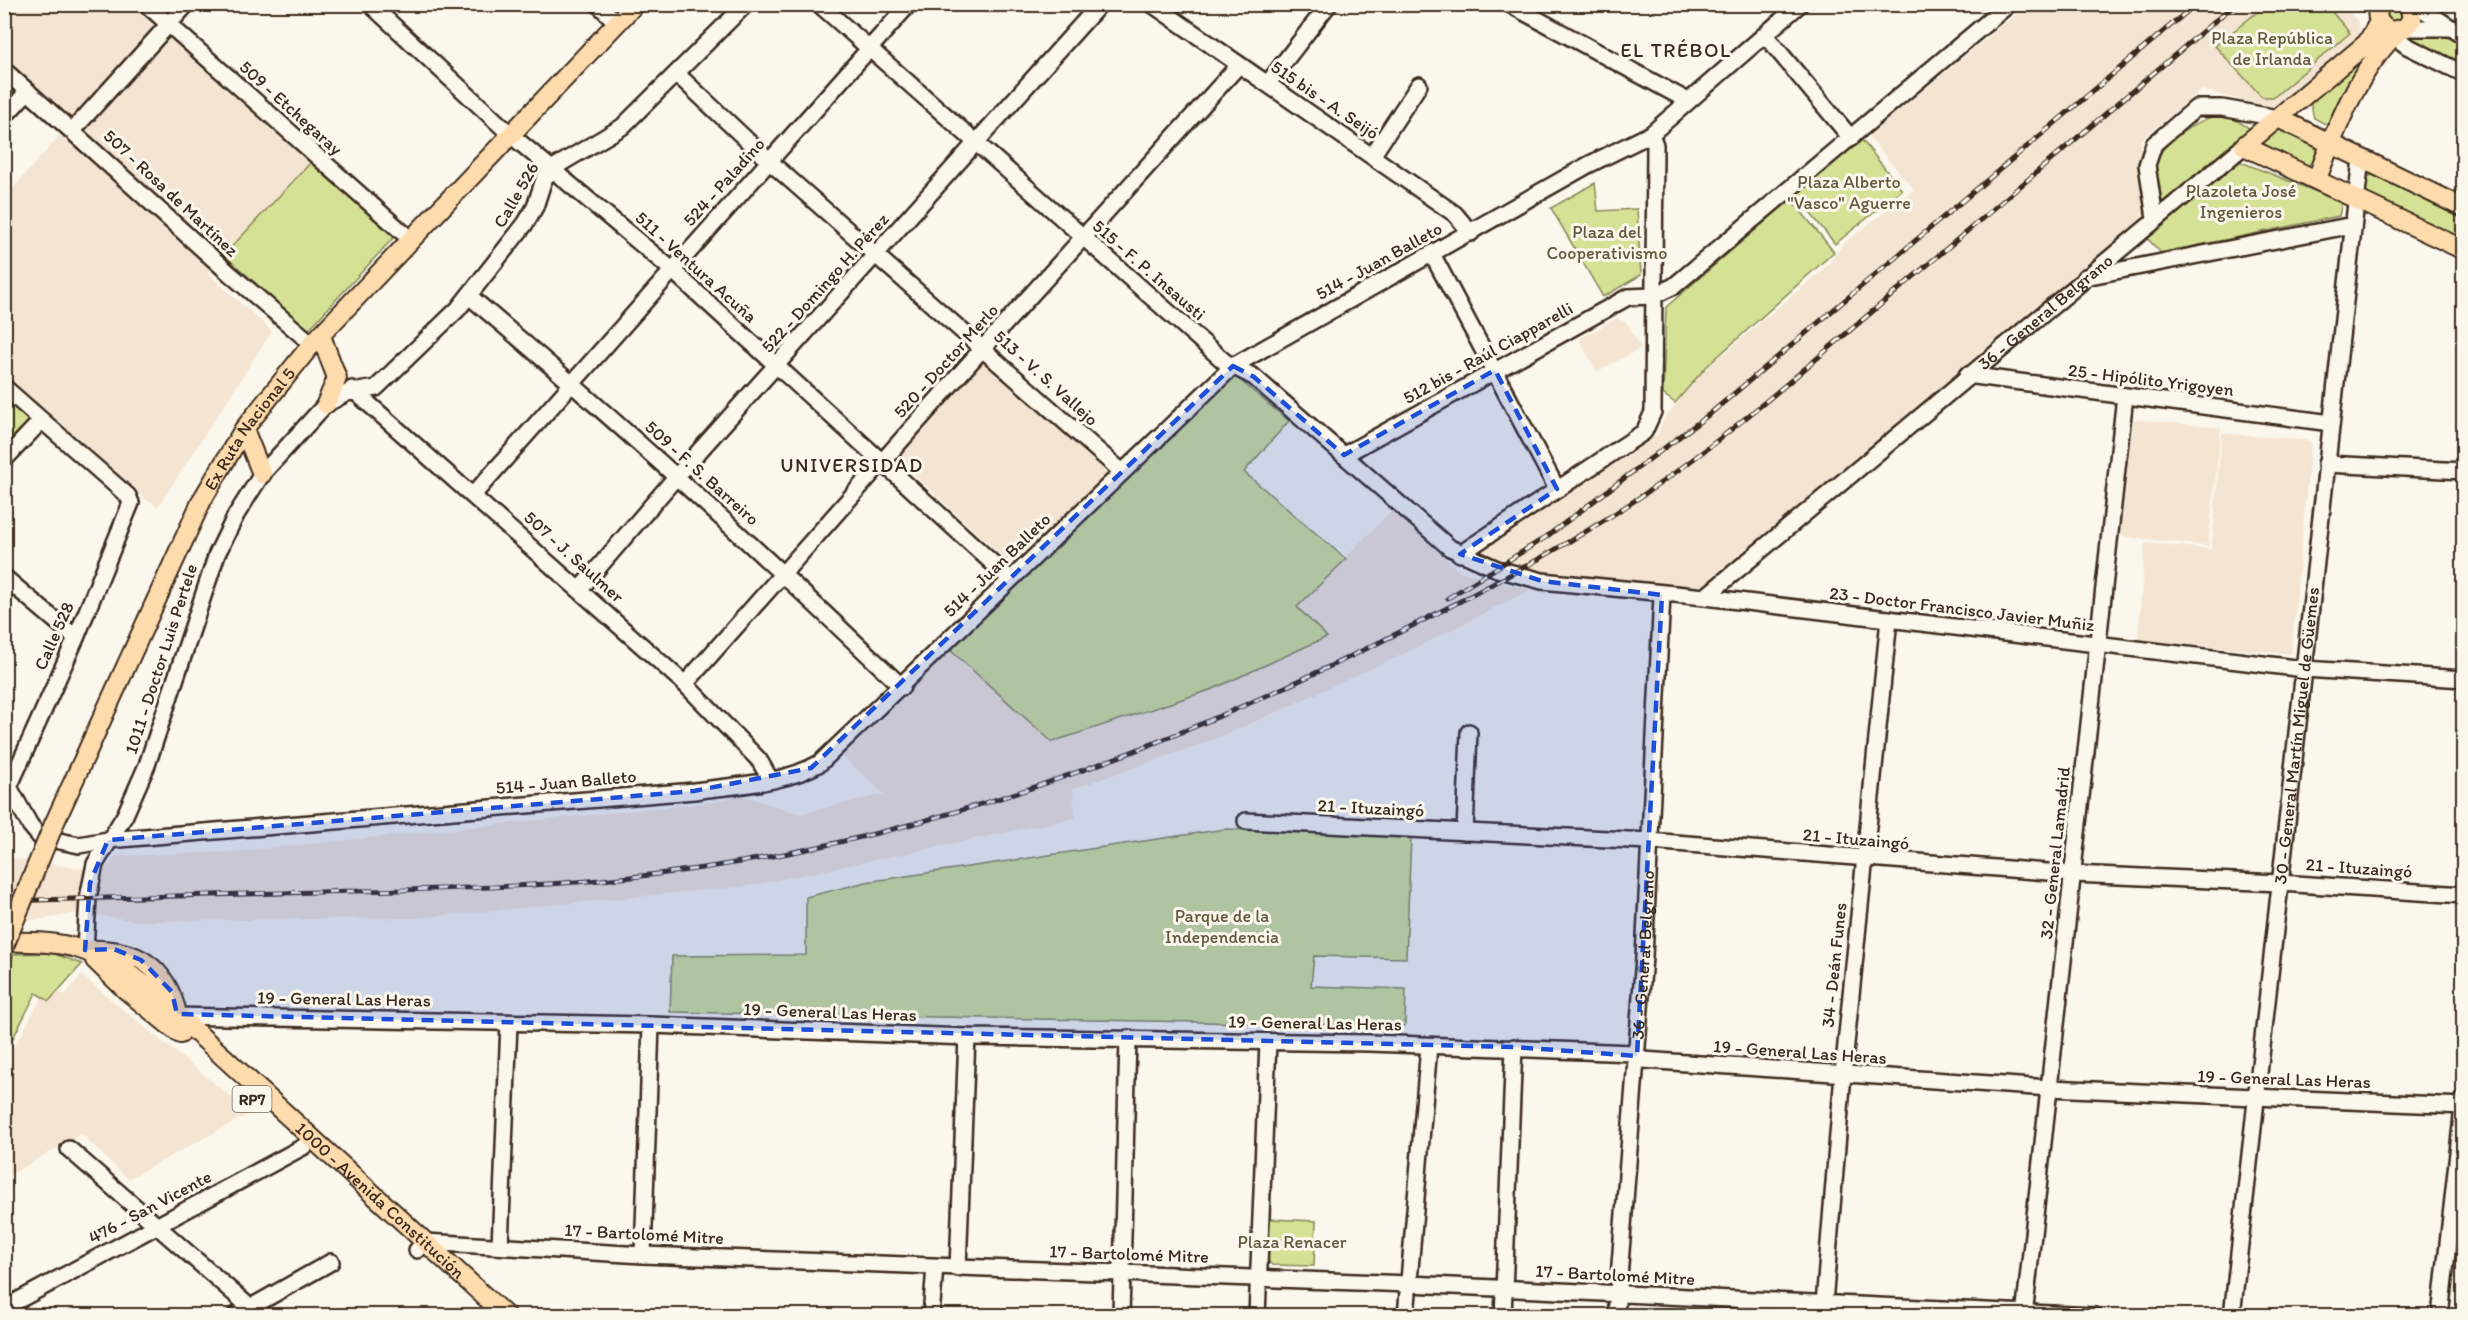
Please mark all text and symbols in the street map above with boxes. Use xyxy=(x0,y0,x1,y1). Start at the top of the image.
park label: Plaza República de Irlanda xyxy=(2211,27,2333,70)
district label: EL TRÉBOL xyxy=(1621,38,1732,62)
street label: 509 - Etchegaray xyxy=(235,56,347,160)
street label: 515 bis - A. Seijó xyxy=(1267,56,1383,144)
street label: 507 - Rosa de Martínez xyxy=(99,125,244,262)
street label: 524 - Paladino xyxy=(678,133,770,231)
street label: Calle 526 xyxy=(488,158,544,232)
park label: Plaza Alberto "Vasco" Aguerre xyxy=(1787,171,1911,214)
park label: Plazoleta José Ingenieros xyxy=(2186,180,2296,223)
street label: 511 - Ventura Acuña xyxy=(631,207,761,328)
street label: 522 - Domingo H. Pérez xyxy=(756,209,894,357)
street label: 515 - F. P. Insausti xyxy=(1088,215,1210,325)
street label: 514 - Juan Balleto xyxy=(1312,217,1446,305)
park label: Plaza del Cooperativismo xyxy=(1547,221,1667,264)
street label: 36 - General Belgrano xyxy=(1973,249,2118,375)
street label: 512 bis - Raúl Ciapparelli xyxy=(1399,297,1577,409)
street label: 520 - Doctor Merlo xyxy=(889,299,1003,423)
street label: 513 - V. S. Vallejo xyxy=(989,325,1103,431)
street label: 25 - Hipólito Yrigoyen xyxy=(2067,359,2235,401)
street label: Ex Ruta Nacional 5 xyxy=(199,363,300,494)
street label: 509 - F. S. Barreiro xyxy=(640,416,764,530)
district label: UNIVERSIDAD xyxy=(780,453,924,477)
street label: 507 - J. Saulmer xyxy=(520,506,629,608)
street label: 514 - Juan Balleto xyxy=(939,508,1055,622)
street label: 1011 - Doctor Luis Pertele xyxy=(120,561,202,757)
street label: 23 - Doctor Francisco Javier Muñiz xyxy=(1828,582,2096,636)
street label: 30 - General Martín Miguel de Güemes xyxy=(2269,586,2324,885)
street label: Calle 528 xyxy=(29,598,79,674)
street label: 514 - Juan Balleto xyxy=(495,765,637,799)
street label: 32 - General Lamadrid xyxy=(2035,766,2075,940)
street label: 21 - Ituzaingó xyxy=(1317,794,1425,822)
street label: 21 - Ituzaingó xyxy=(1802,823,1910,855)
street label: 21 - Ituzaingó xyxy=(2305,853,2413,883)
street label: 36 - General Belgrano xyxy=(1627,870,1659,1040)
street label: 34 - Deán Funes xyxy=(1817,901,1851,1029)
park label: Parque de la Independencia xyxy=(1165,905,1279,948)
street label: 19 - General Las Heras xyxy=(257,986,431,1012)
street label: 19 - General Las Heras xyxy=(743,998,917,1026)
street label: 19 - General Las Heras xyxy=(1228,1010,1402,1036)
street label: 19 - General Las Heras xyxy=(1713,1035,1887,1069)
street label: 19 - General Las Heras xyxy=(2197,1065,2371,1093)
road number: RP7 xyxy=(232,1086,272,1112)
street label: 1000 - Avenida Constitución xyxy=(291,1117,469,1284)
street label: 476 - San Vicente xyxy=(85,1165,215,1249)
street label: 17 - Bartolomé Mitre xyxy=(564,1219,724,1249)
park label: Plaza Renacer xyxy=(1237,1231,1347,1253)
street label: 17 - Bartolomé Mitre xyxy=(1049,1240,1209,1268)
street label: 17 - Bartolomé Mitre xyxy=(1535,1260,1695,1290)

